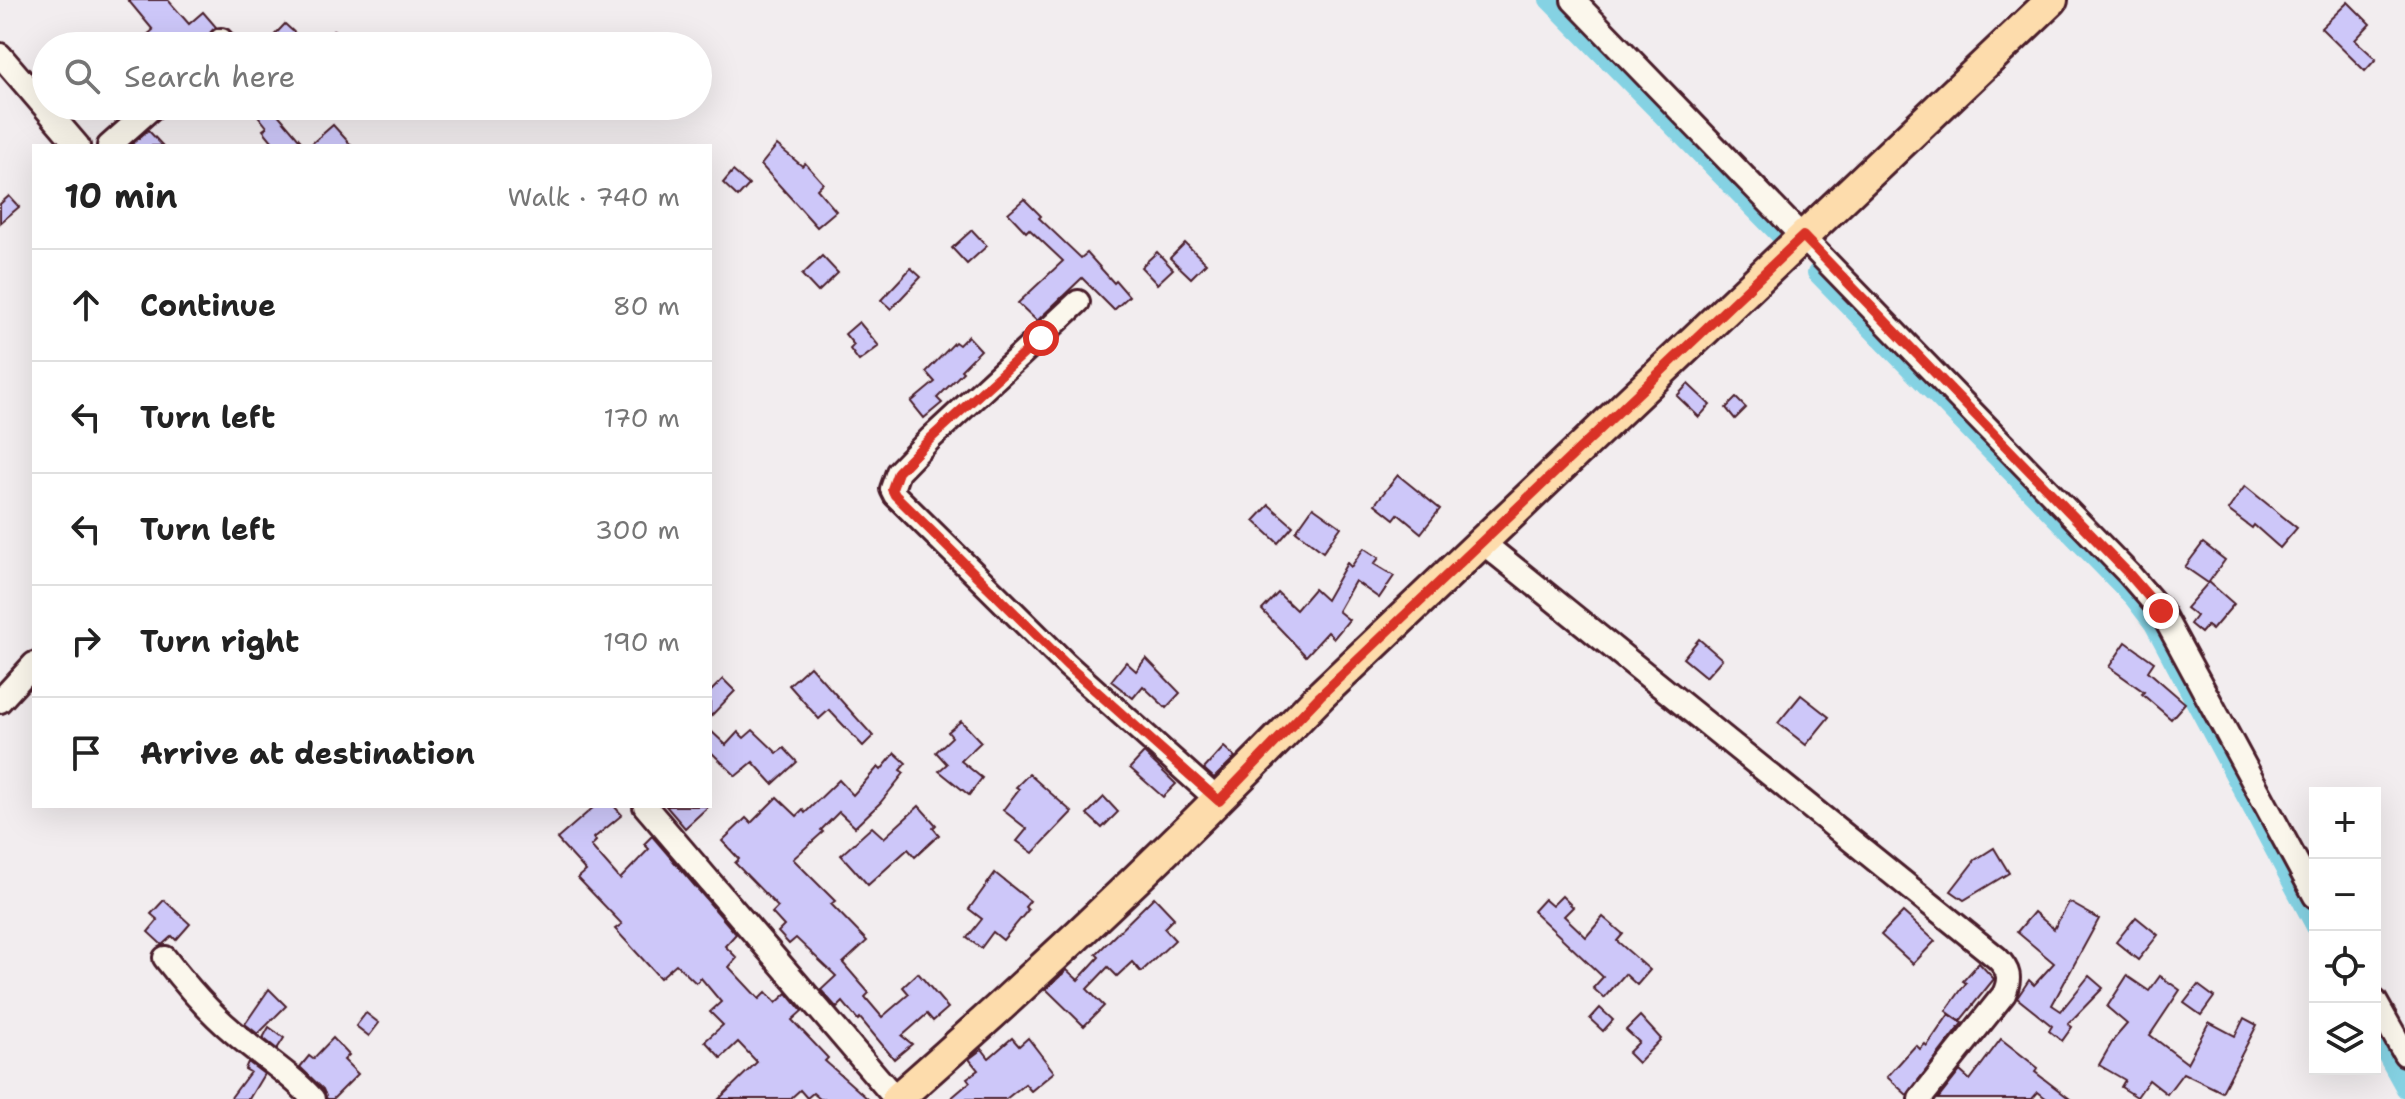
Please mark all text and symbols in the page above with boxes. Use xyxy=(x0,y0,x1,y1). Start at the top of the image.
search box xyxy=(32,32,712,120)
icon: search xyxy=(60,54,104,98)
text: Search here xyxy=(124,56,295,97)
text: 10 min xyxy=(64,173,178,219)
text: Walk · 740 m xyxy=(508,179,680,214)
icon: ahead xyxy=(64,283,108,327)
text: Continue xyxy=(140,285,276,326)
text: 80 m xyxy=(613,288,680,323)
route start xyxy=(1023,320,1059,356)
icon: left xyxy=(64,395,108,439)
text: Turn left xyxy=(140,397,275,438)
text: 170 m xyxy=(603,400,680,435)
icon: left xyxy=(64,507,108,551)
text: Turn left xyxy=(140,509,275,550)
text: 300 m xyxy=(595,512,680,547)
route end xyxy=(2143,593,2179,629)
icon: right xyxy=(64,619,108,663)
text: Turn right xyxy=(140,621,299,662)
text: 190 m xyxy=(603,624,680,659)
icon: arrive xyxy=(64,731,108,775)
text: Arrive at destination xyxy=(140,733,475,774)
map controls xyxy=(2309,787,2381,1075)
button: + xyxy=(2309,787,2381,859)
button: − xyxy=(2309,859,2381,931)
button: locate xyxy=(2309,931,2381,1003)
button: layers xyxy=(2309,1003,2381,1075)

